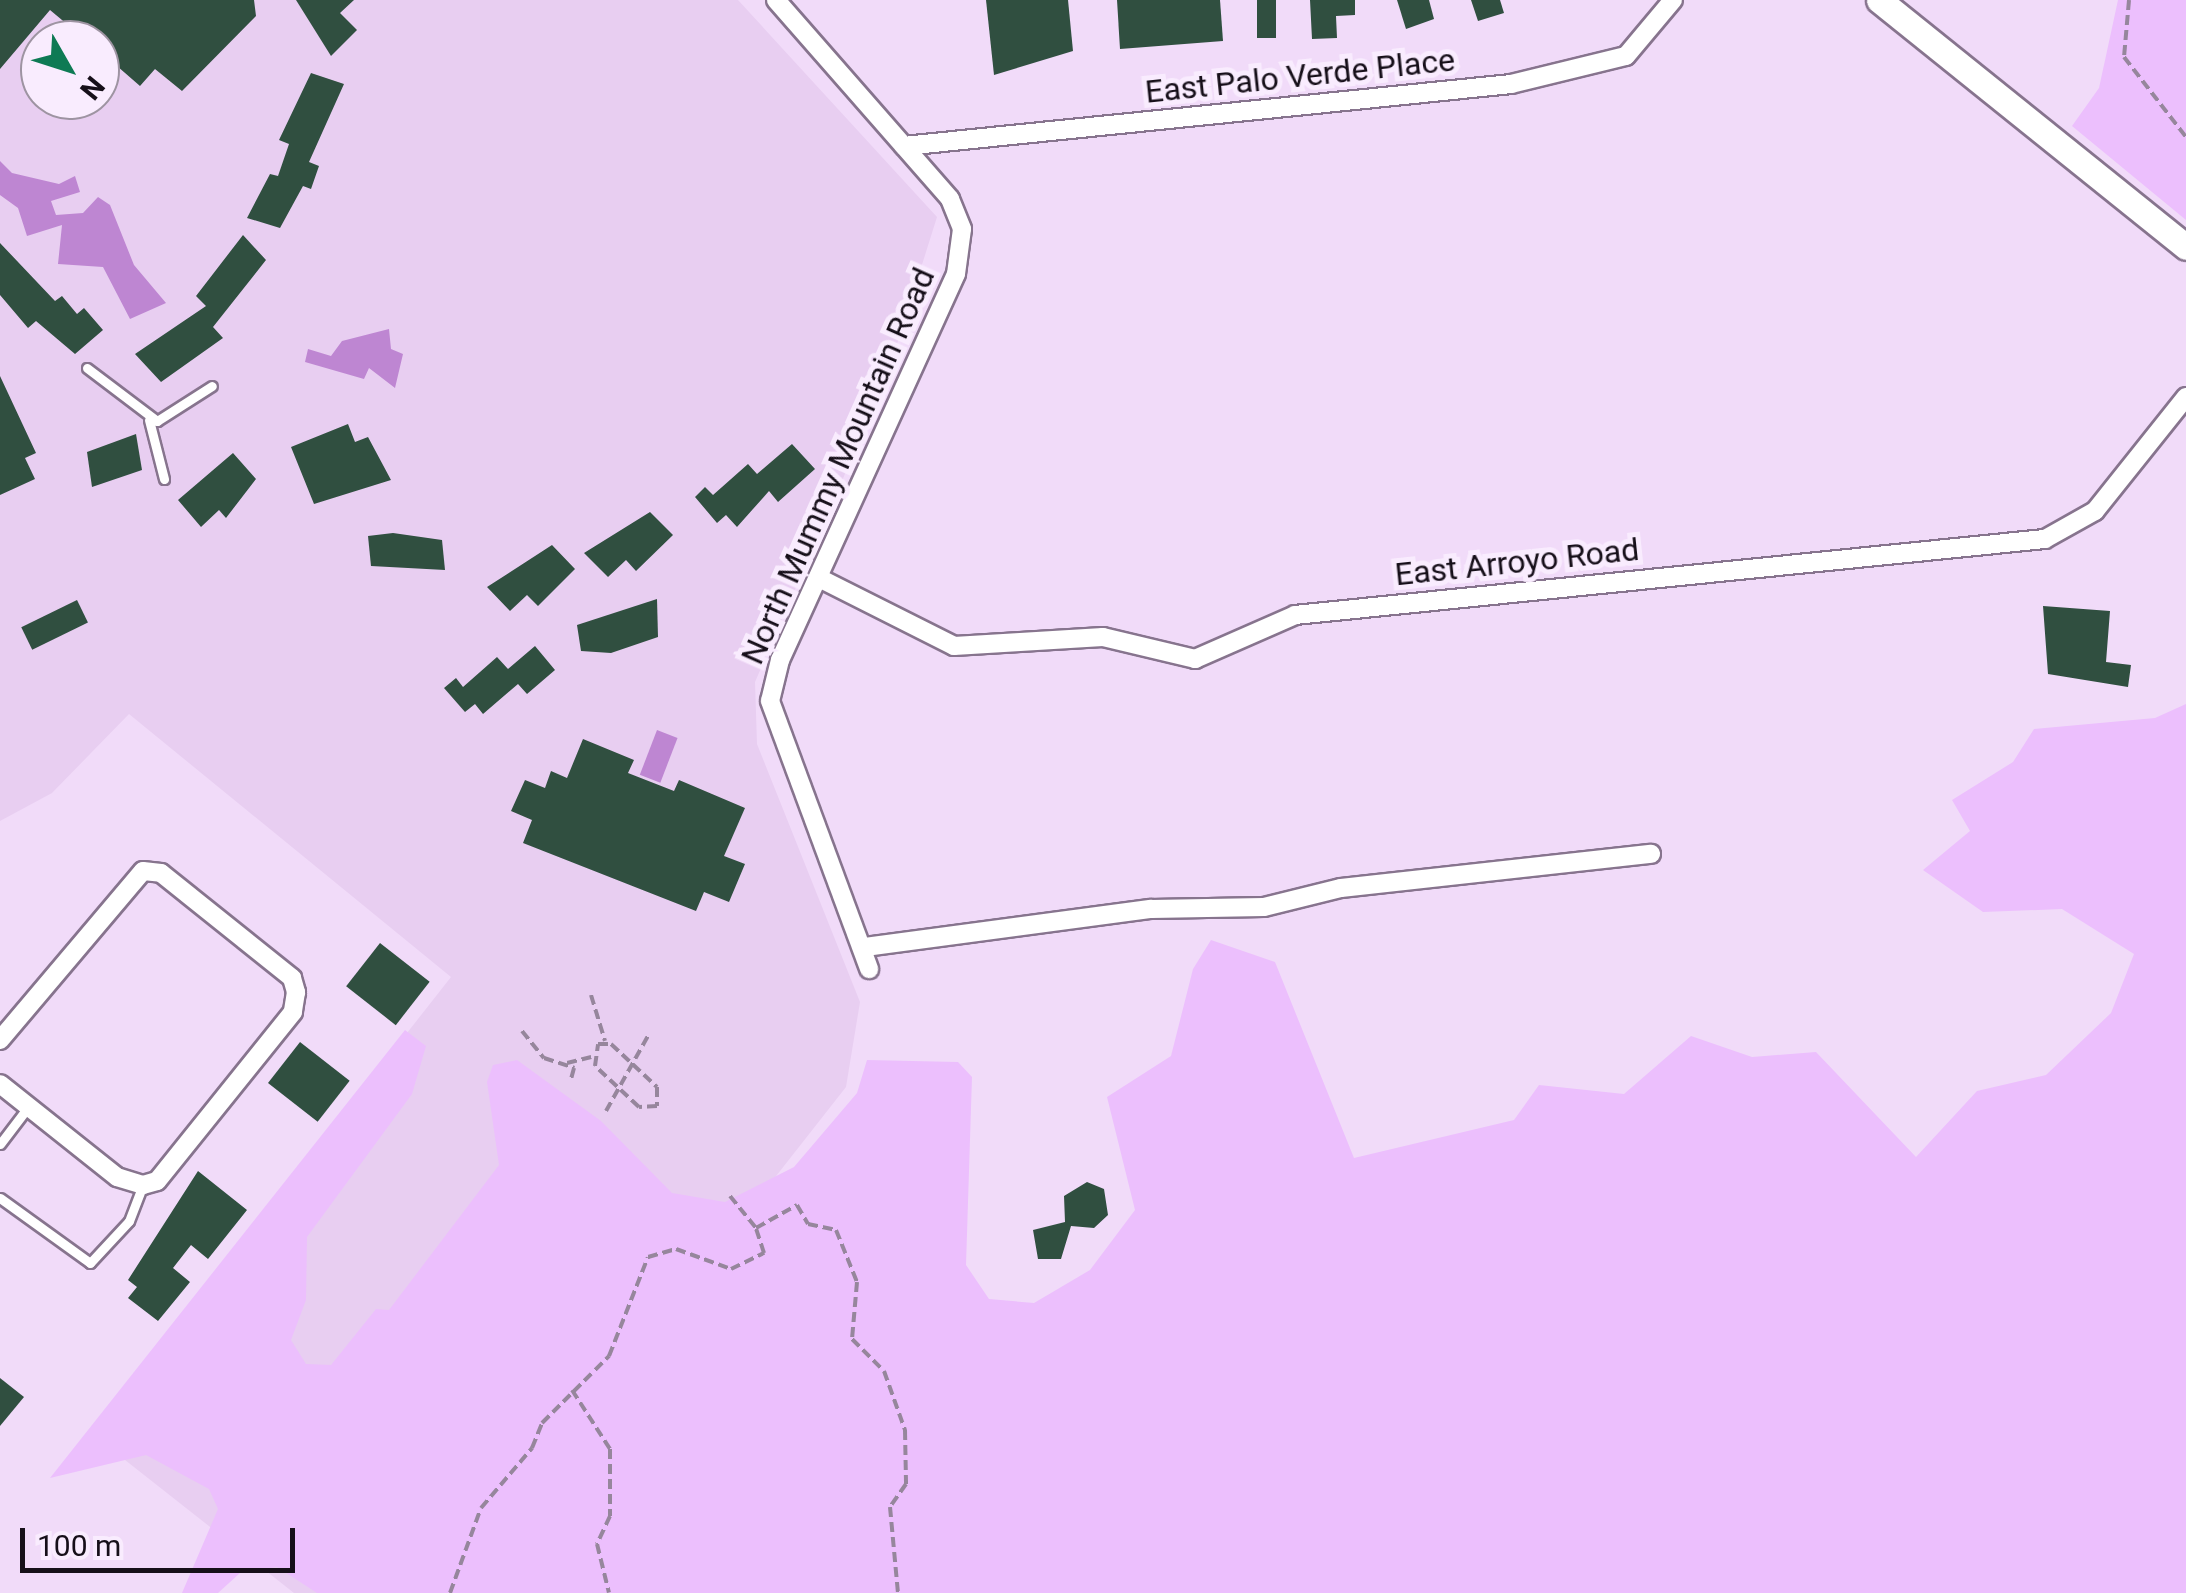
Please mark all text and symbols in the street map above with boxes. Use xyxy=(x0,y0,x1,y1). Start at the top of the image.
north arrow xyxy=(20,20,120,120)
street label: East Palo Verde Place xyxy=(1143,41,1457,111)
text: N xyxy=(73,70,111,106)
street label: North Mummy Mountain Road xyxy=(733,262,943,670)
street label: East Arroyo Road xyxy=(1393,530,1641,594)
scale bar xyxy=(25,1508,300,1570)
text: 100 m xyxy=(37,1528,121,1563)

